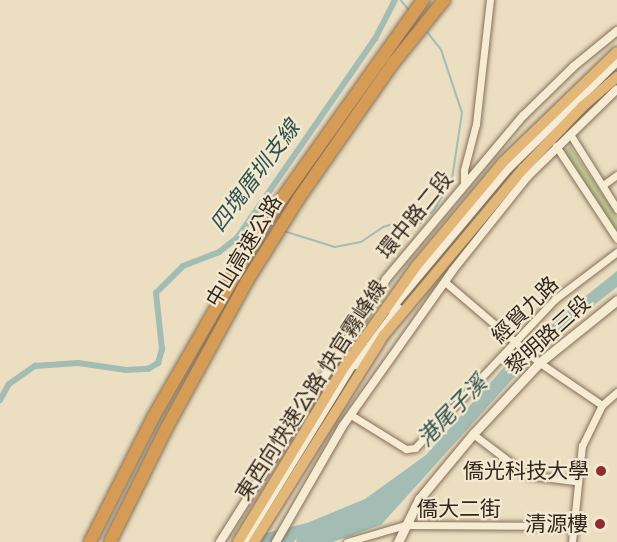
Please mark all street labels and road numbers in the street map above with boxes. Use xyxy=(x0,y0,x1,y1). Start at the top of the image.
street label: 環中路二段 xyxy=(372,166,458,264)
street label: 中山高速公路 xyxy=(201,191,287,311)
street label: 經貿九路 xyxy=(486,271,564,349)
street label: 東西向快速公路 快官霧峰線 xyxy=(230,275,392,505)
street label: 黎明路三段 xyxy=(501,291,595,379)
street label: 僑大二街 xyxy=(417,496,501,522)

